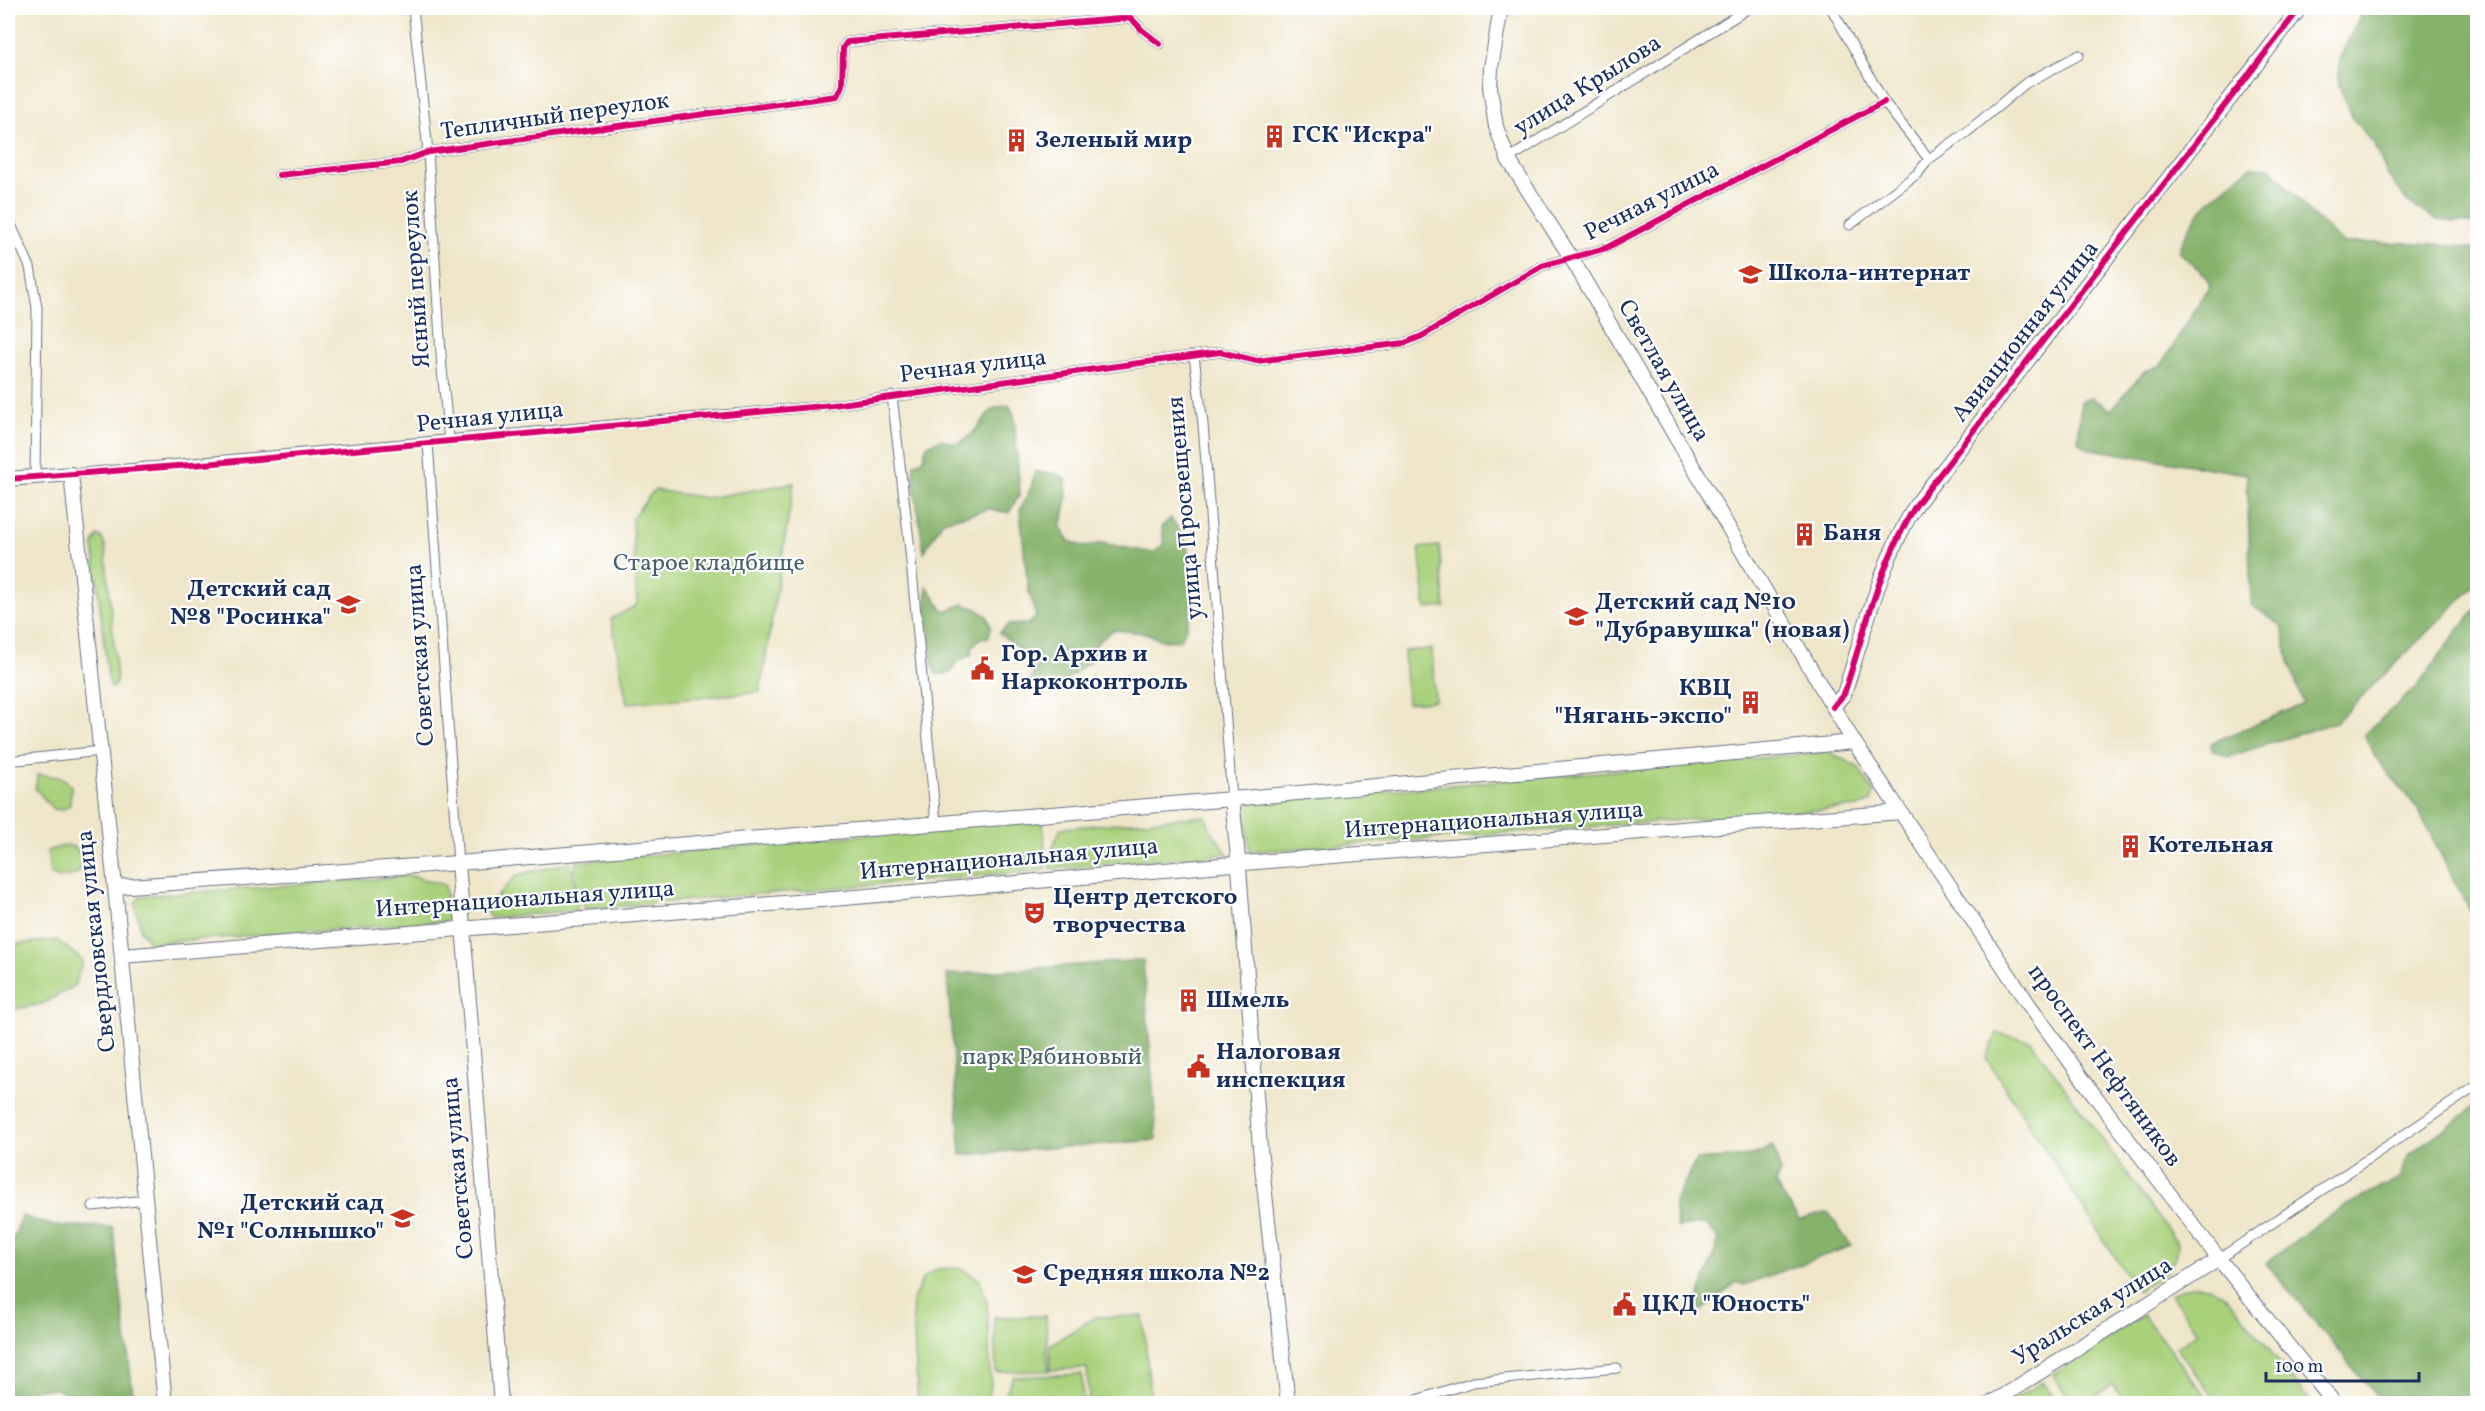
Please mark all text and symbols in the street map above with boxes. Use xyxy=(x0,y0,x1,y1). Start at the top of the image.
street label: улица Крылова xyxy=(1508,27,1668,145)
street label: Тепличный переулок xyxy=(439,84,672,150)
place label: ГСК "Искра" xyxy=(1292,119,1433,153)
building icon: ГСК "Искра" xyxy=(1261,123,1287,149)
place label: Зеленый мир xyxy=(1035,124,1192,158)
building icon: Зеленый мир xyxy=(1004,128,1030,154)
street label: Речная улица xyxy=(1578,153,1726,251)
street label: Ясный переулок xyxy=(394,189,440,369)
street label: Авиационная улица xyxy=(1944,234,2108,430)
place label: Школа-интернат xyxy=(1768,257,1970,291)
school or university icon: Школа-интернат xyxy=(1737,261,1763,287)
street label: Светлая улица xyxy=(1608,293,1718,449)
street label: Речная улица xyxy=(898,341,1048,393)
street label: Речная улица xyxy=(415,393,565,443)
street label: улица Просвещения xyxy=(1159,395,1213,621)
place label: Баня xyxy=(1823,517,1881,551)
building icon: Баня xyxy=(1792,521,1818,547)
park label: Старое кладбище xyxy=(613,547,805,581)
street label: Советская улица xyxy=(398,563,444,747)
place label: Детский сад №8 "Росинка" xyxy=(170,573,331,635)
place label: Детский сад №10 "Дубравушка" (новая) xyxy=(1595,586,1850,648)
school or university icon: Детский сад №8 "Росинка" xyxy=(336,591,362,617)
school or university icon: Детский сад №10 "Дубравушка" (новая) xyxy=(1564,604,1590,630)
place label: Гор. Архив и Наркоконтроль xyxy=(1001,638,1188,700)
public building icon: Гор. Архив и Наркоконтроль xyxy=(970,656,996,682)
place label: КВЦ "Нягань-экспо" xyxy=(1554,672,1732,734)
building icon: КВЦ "Нягань-экспо" xyxy=(1737,690,1763,716)
street label: Интернациональная улица xyxy=(1343,794,1645,848)
street label: Свердловская улица xyxy=(68,828,126,1054)
place label: Котельная xyxy=(2148,829,2273,863)
street label: Интернациональная улица xyxy=(858,830,1160,890)
building icon: Котельная xyxy=(2117,833,2143,859)
street label: Интернациональная улица xyxy=(374,873,676,927)
place label: Центр детского творчества xyxy=(1053,881,1237,943)
theatre icon: Центр детского творчества xyxy=(1022,899,1048,925)
street label: проспект Нефтяников xyxy=(2019,958,2189,1174)
place label: Шмель xyxy=(1206,984,1289,1018)
building icon: Шмель xyxy=(1175,988,1201,1014)
place label: Налоговая инспекция xyxy=(1216,1036,1346,1098)
park label: парк Рябиновый xyxy=(962,1041,1142,1075)
public building icon: Налоговая инспекция xyxy=(1185,1054,1211,1080)
street label: Советская улица xyxy=(434,1075,484,1261)
place label: Детский сад №1 "Солнышко" xyxy=(197,1187,384,1249)
school or university icon: Детский сад №1 "Солнышко" xyxy=(389,1205,415,1231)
street label: Уральская улица xyxy=(2006,1249,2180,1375)
place label: Средняя школа №2 xyxy=(1043,1257,1270,1291)
school or university icon: Средняя школа №2 xyxy=(1012,1261,1038,1287)
place label: ЦКД "Юность" xyxy=(1642,1288,1810,1322)
public building icon: ЦКД "Юность" xyxy=(1611,1292,1637,1318)
scale bar xyxy=(2266,1345,2419,1383)
text: 100 m xyxy=(2275,1355,2324,1380)

